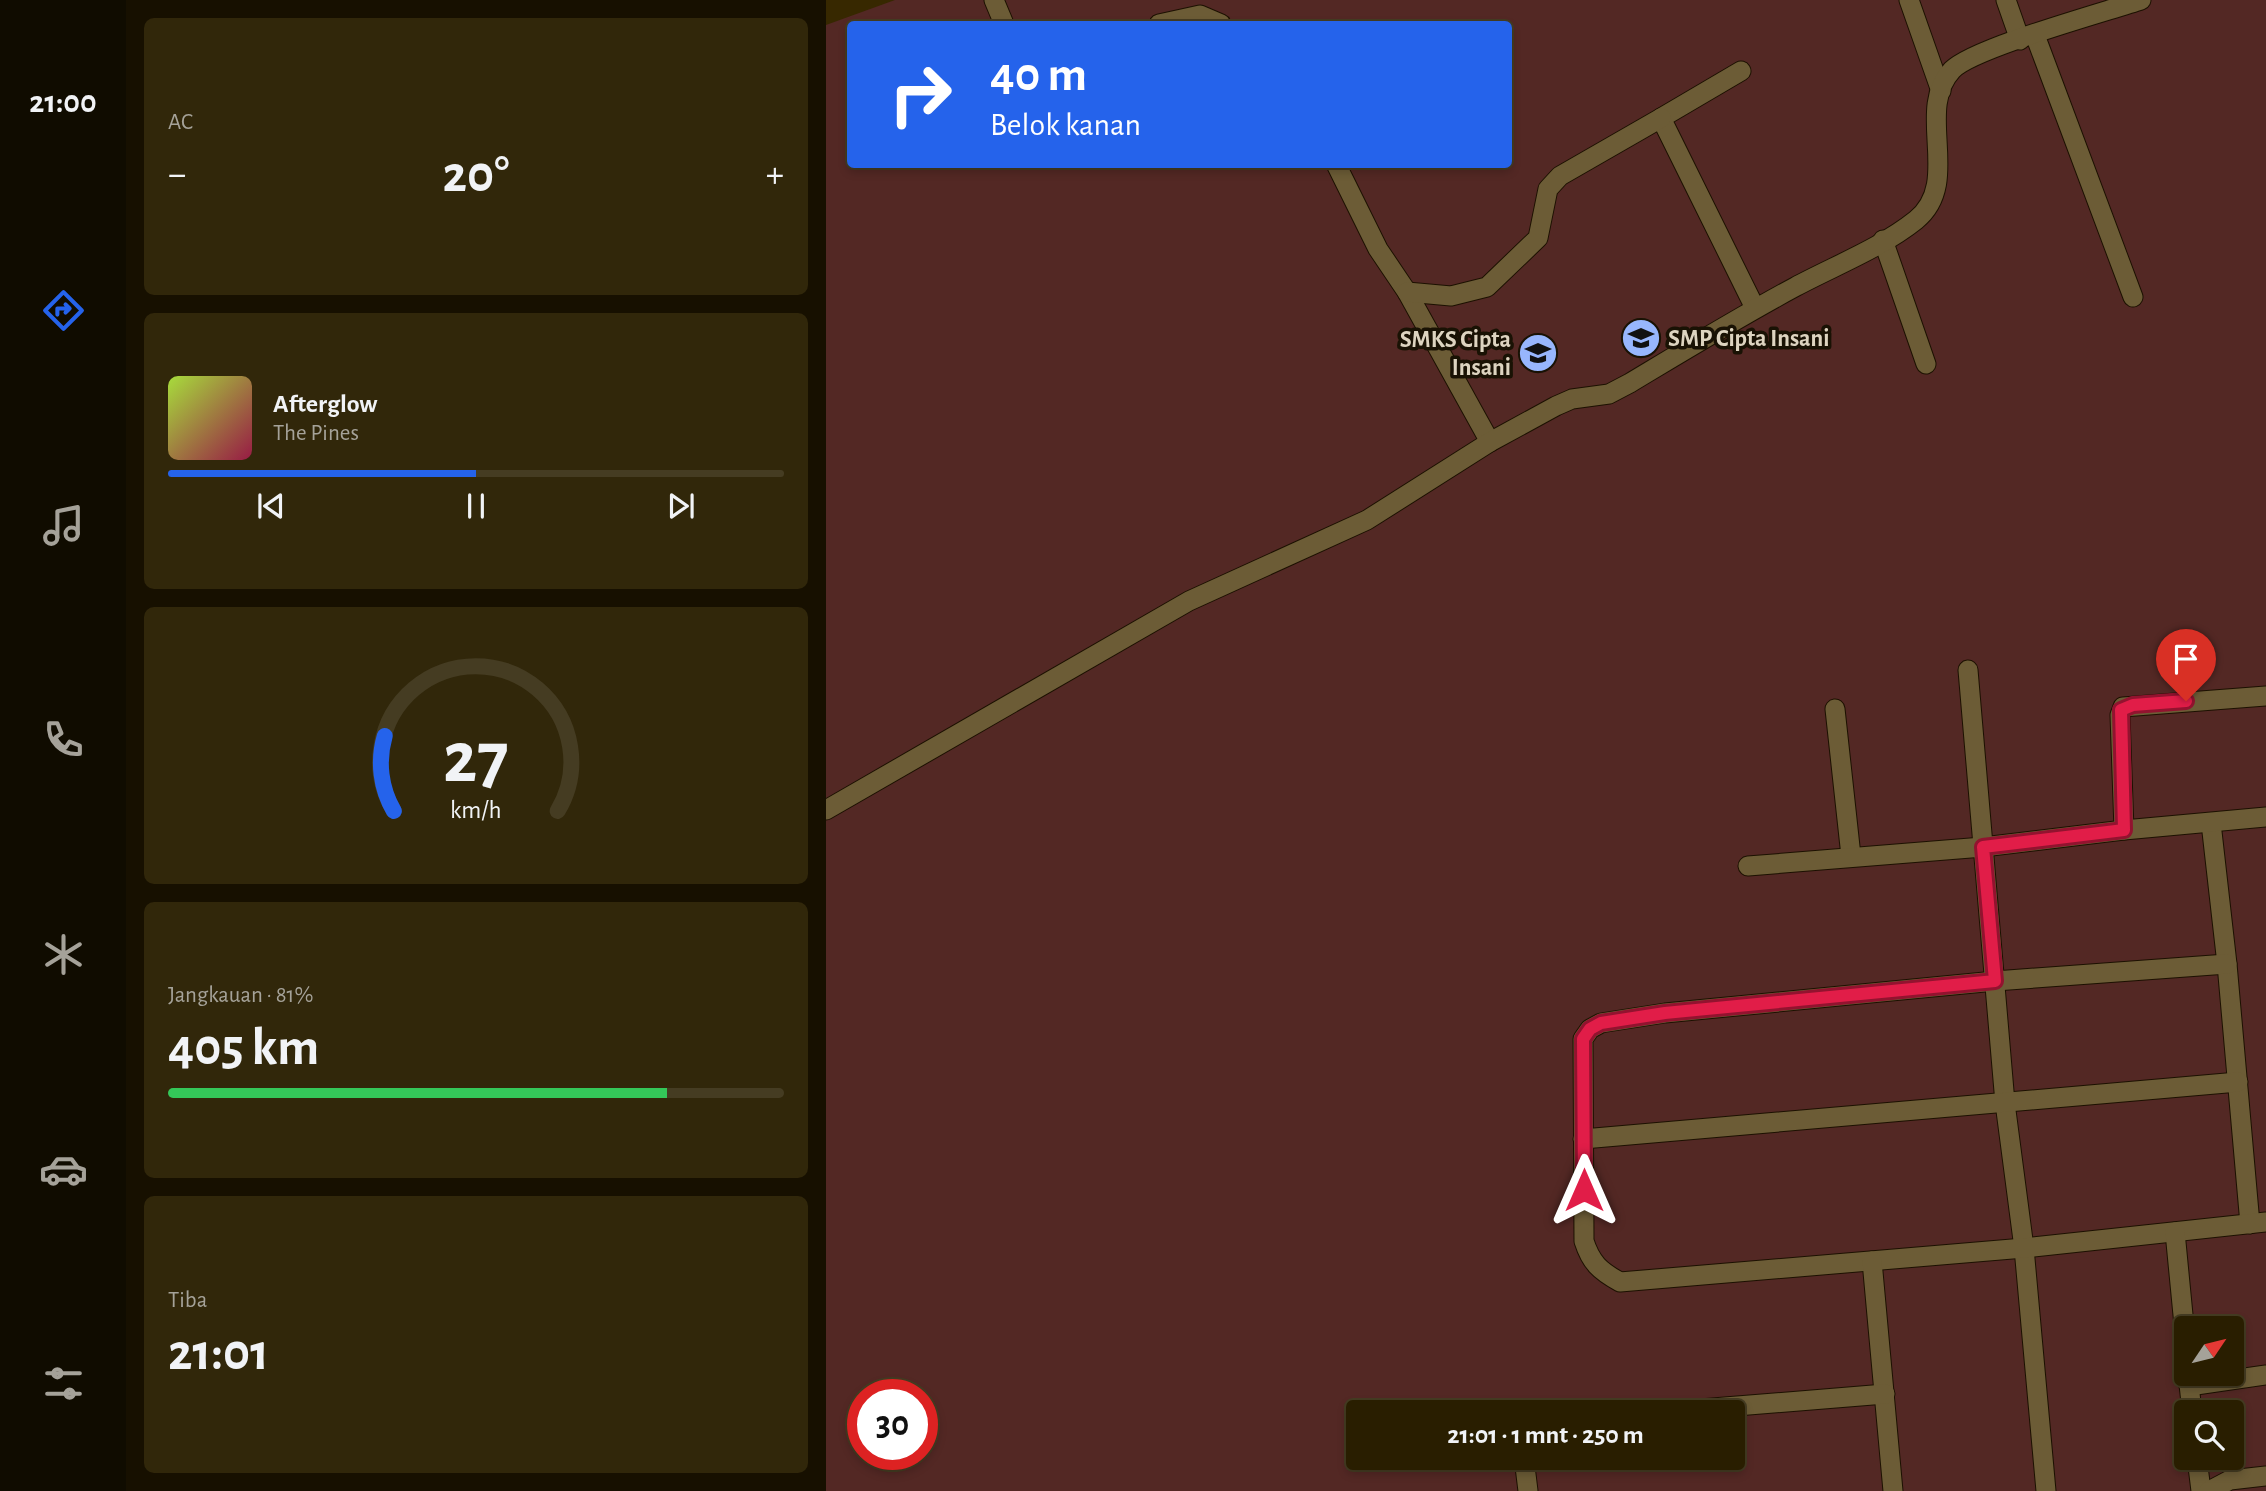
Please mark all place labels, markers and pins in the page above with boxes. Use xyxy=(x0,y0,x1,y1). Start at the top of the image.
school or university icon: SMP Cipta Insani xyxy=(1620,317,1662,359)
place label: SMP Cipta Insani xyxy=(1668,327,1829,351)
place label: SMKS Cipta Insani xyxy=(1400,328,1511,380)
school or university icon: SMKS Cipta Insani xyxy=(1517,332,1559,374)
pin xyxy=(2156,629,2216,701)

